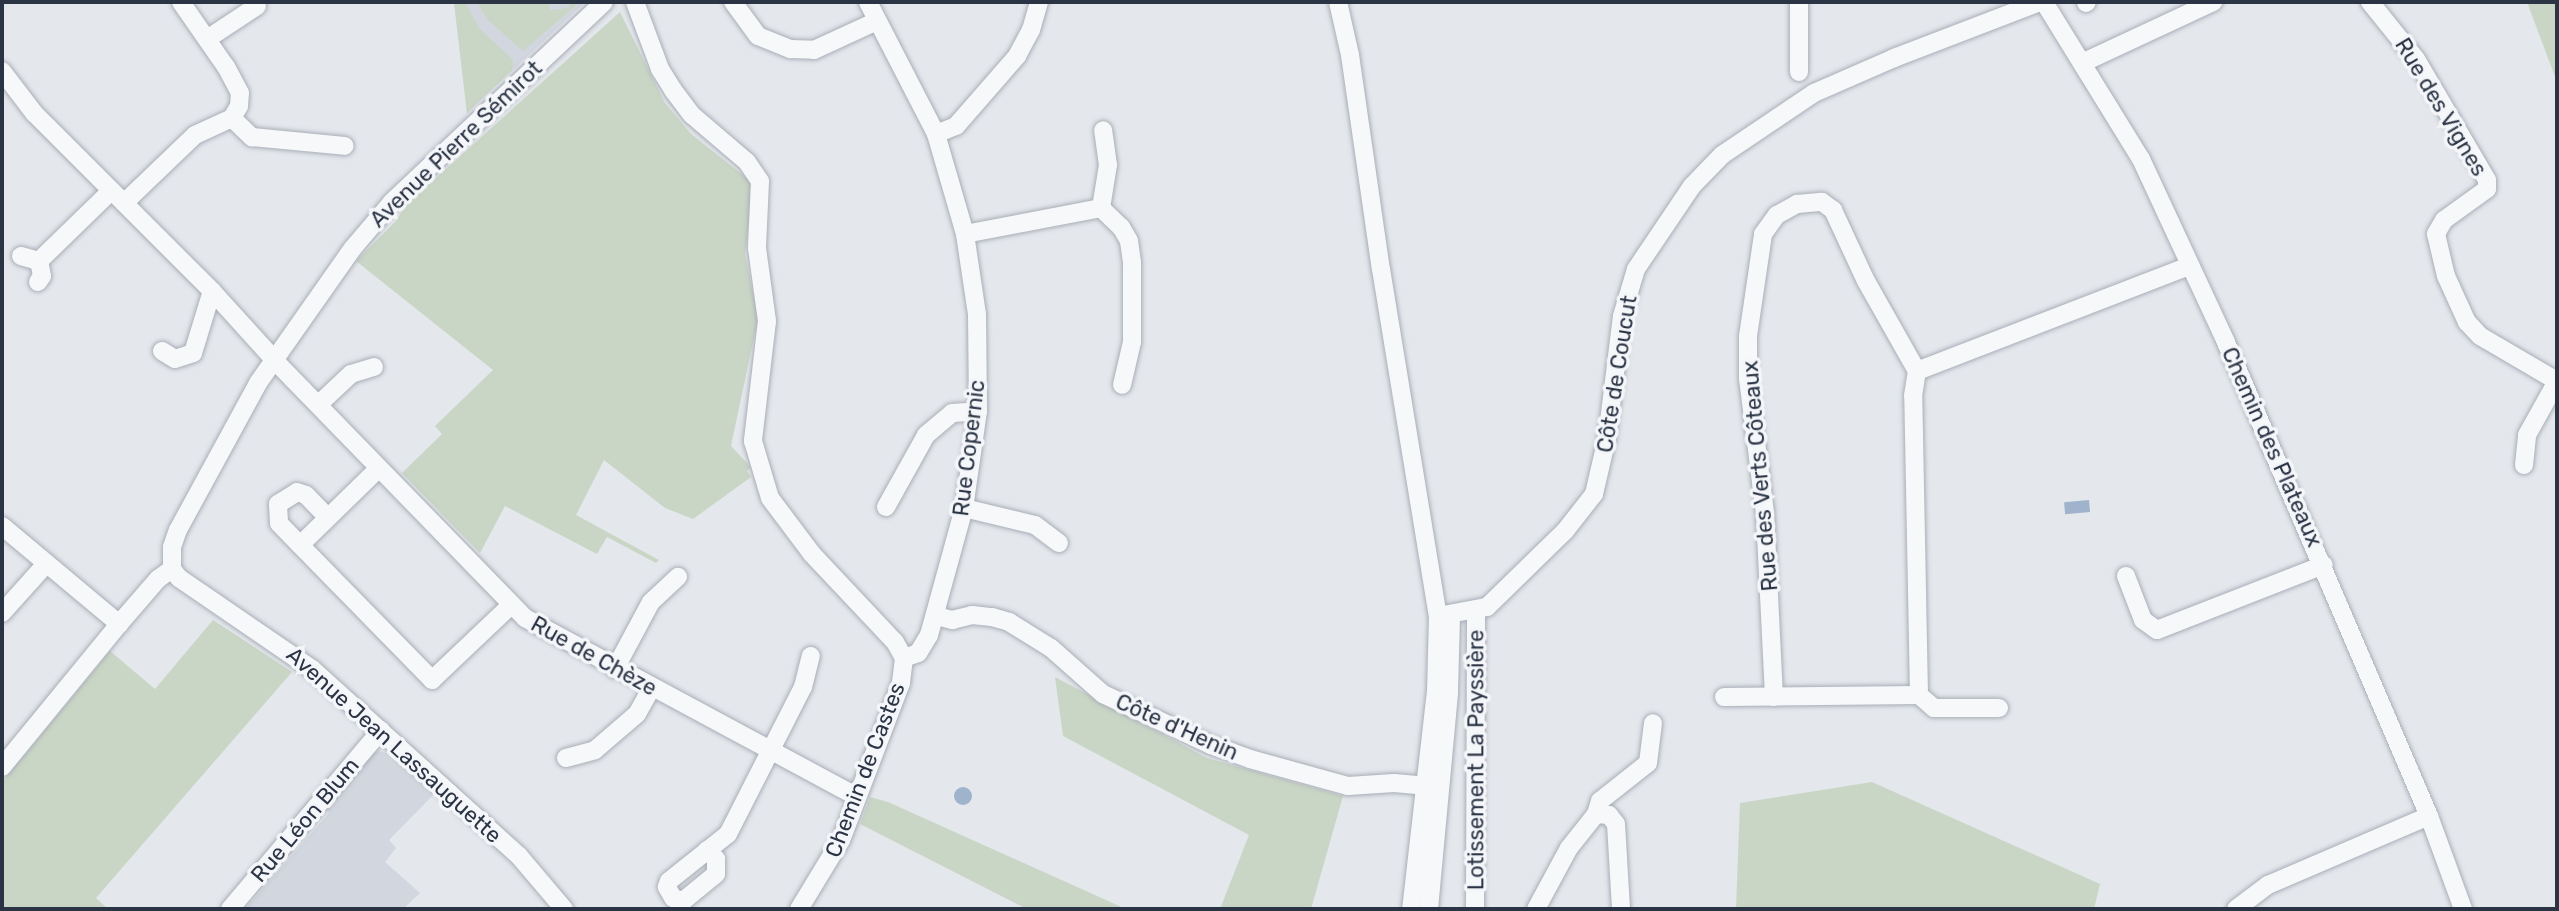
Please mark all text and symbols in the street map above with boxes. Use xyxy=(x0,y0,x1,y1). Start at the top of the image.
street label: Rue des Vignes xyxy=(2389,33,2493,181)
street label: Avenue Pierre Sémirot xyxy=(365,55,547,233)
street label: Côte de Coucut xyxy=(1592,294,1642,454)
street label: Chemin des Plateaux xyxy=(2216,343,2328,551)
street label: Rue des Verts Côteaux xyxy=(1737,359,1783,593)
street label: Rue Copernic xyxy=(948,378,990,518)
street label: Rue de Chèze xyxy=(526,611,662,701)
street label: Lotissement La Payssière xyxy=(1463,630,1489,890)
street label: Avenue Jean Lassauguette xyxy=(281,641,507,849)
street label: Chemin de Castes xyxy=(820,679,910,861)
street label: Côte d'Henin xyxy=(1112,688,1242,766)
street label: Rue Léon Blum xyxy=(245,753,365,887)

